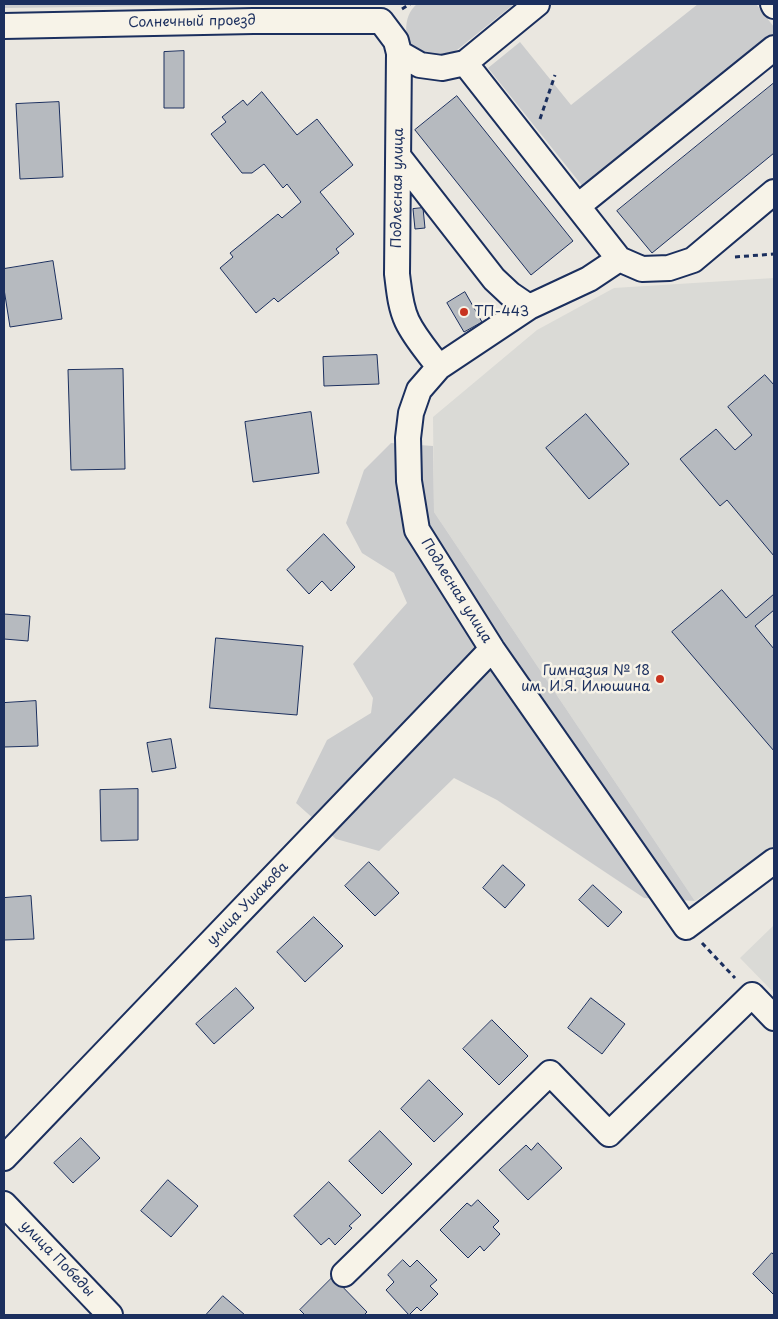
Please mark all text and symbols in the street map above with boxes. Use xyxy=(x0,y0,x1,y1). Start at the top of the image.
street label: Солнечный проезд xyxy=(128,12,256,32)
street label: Подлесная улица xyxy=(389,128,407,248)
place label: ТП-443 xyxy=(474,304,529,320)
marker: ТП-443 xyxy=(458,306,470,318)
street label: Подлесная улица xyxy=(417,536,495,646)
place label: Гимназия № 18 им. И.Я. Илюшина xyxy=(521,663,650,696)
marker: Гимназия № 18 им. И.Я. Илюшина xyxy=(654,673,666,685)
street label: улица Ушакова xyxy=(204,859,292,949)
street label: улица Победы xyxy=(16,1217,98,1301)

